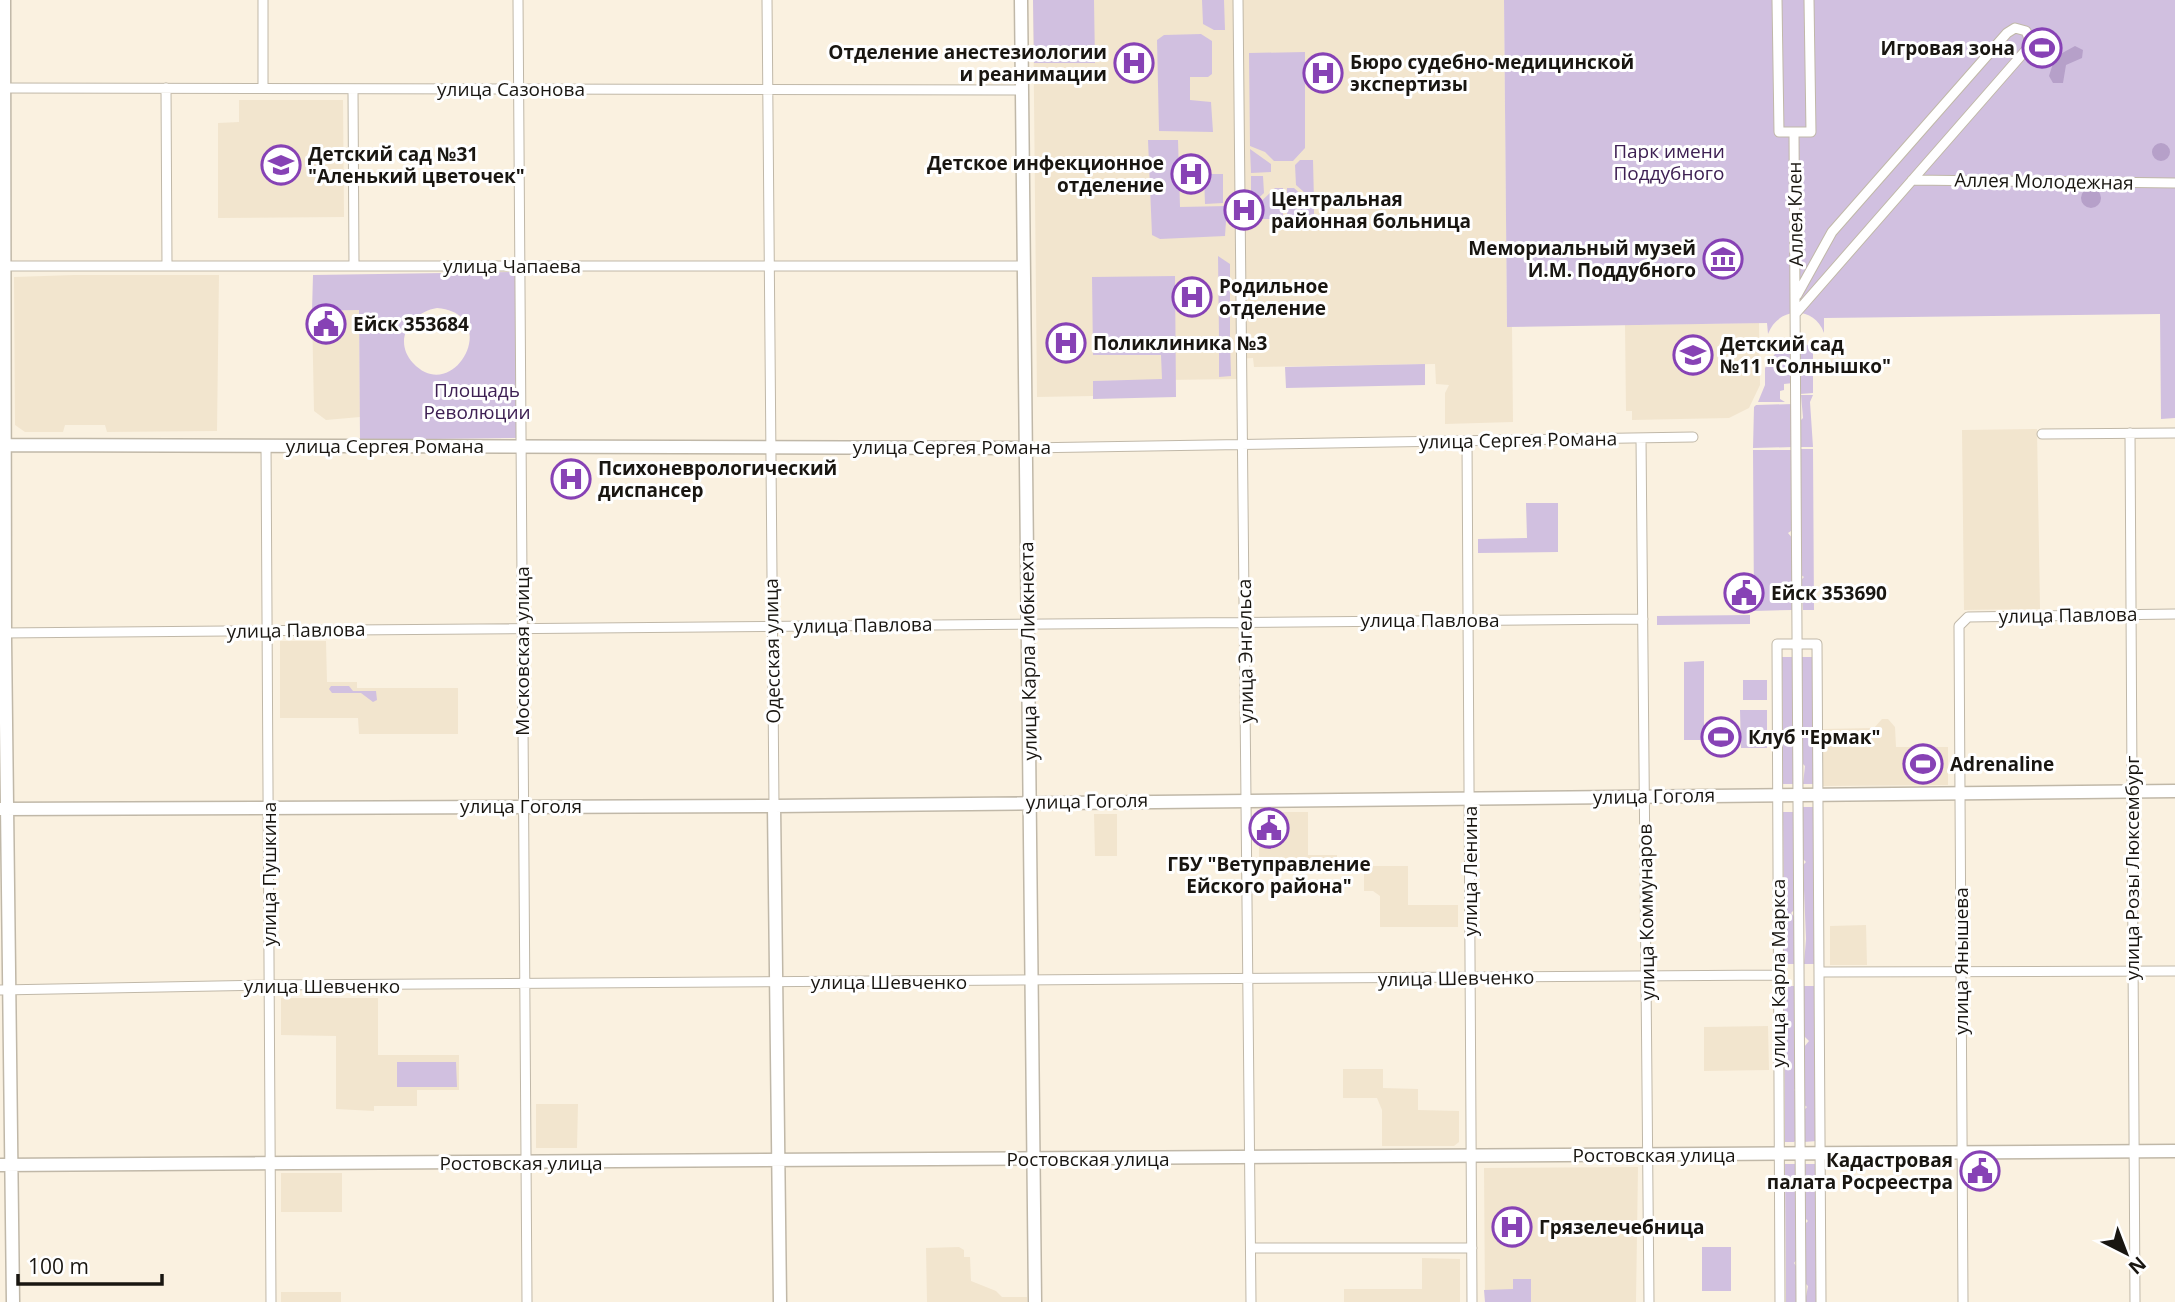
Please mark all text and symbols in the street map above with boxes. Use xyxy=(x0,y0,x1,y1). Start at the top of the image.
sports icon: Игровая зона xyxy=(2021,27,2063,69)
place label: Игровая зона xyxy=(1880,35,2015,61)
place label: Отделение анестезиологии и реанимации xyxy=(828,39,1107,87)
hospital icon: Отделение анестезиологии и реанимации xyxy=(1113,42,1155,84)
place label: Бюро судебно-медицинской экспертизы xyxy=(1350,49,1634,97)
hospital icon: Бюро судебно-медицинской экспертизы xyxy=(1302,52,1344,94)
street label: улица Сазонова xyxy=(437,76,585,102)
park label: Парк имени Поддубного xyxy=(1613,138,1725,186)
place label: Детский сад №31 "Аленький цветочек" xyxy=(308,141,525,189)
school or university icon: Детский сад №31 "Аленький цветочек" xyxy=(260,144,302,186)
place label: Детское инфекционное отделение xyxy=(927,150,1164,198)
hospital icon: Детское инфекционное отделение xyxy=(1170,153,1212,195)
street label: Аллея Клен xyxy=(1781,161,1809,267)
street label: Аллея Молодежная xyxy=(1954,166,2134,196)
place label: Центральная районная больница xyxy=(1271,186,1471,234)
hospital icon: Центральная районная больница xyxy=(1223,189,1265,231)
place label: Мемориальный музей И.М. Поддубного xyxy=(1468,235,1696,283)
museum icon: Мемориальный музей И.М. Поддубного xyxy=(1702,238,1744,280)
street label: улица Чапаева xyxy=(443,253,581,279)
place label: Родильное отделение xyxy=(1219,273,1328,321)
hospital icon: Родильное отделение xyxy=(1171,276,1213,318)
public building icon: Ейск 353684 xyxy=(305,303,347,345)
place label: Ейск 353684 xyxy=(353,311,469,337)
hospital icon: Поликлиника №3 xyxy=(1045,322,1087,364)
place label: Поликлиника №3 xyxy=(1093,330,1268,356)
place label: Детский сад №11 "Солнышко" xyxy=(1720,331,1891,379)
school or university icon: Детский сад №11 "Солнышко" xyxy=(1672,334,1714,376)
park label: Площадь Революции xyxy=(423,377,531,425)
street label: улица Сергея Романа xyxy=(1419,425,1617,455)
street label: улица Сергея Романа xyxy=(286,433,484,459)
street label: улица Сергея Романа xyxy=(853,434,1051,460)
place label: Психоневрологический диспансер xyxy=(598,455,837,503)
hospital icon: Психоневрологический диспансер xyxy=(550,458,592,500)
street label: улица Карла Либкнехта xyxy=(1013,541,1043,761)
street label: Московская улица xyxy=(509,566,535,736)
public building icon: Ейск 353690 xyxy=(1723,572,1765,614)
street label: Одесская улица xyxy=(758,578,786,724)
street label: улица Энгельса xyxy=(1231,579,1259,723)
place label: Ейск 353690 xyxy=(1771,580,1887,606)
street label: улица Павлова xyxy=(1998,601,2138,629)
street label: улица Павлова xyxy=(1361,607,1499,633)
street label: улица Павлова xyxy=(793,611,933,639)
street label: улица Павлова xyxy=(226,616,366,644)
sports icon: Клуб "Ермак" xyxy=(1700,716,1742,758)
place label: Клуб "Ермак" xyxy=(1748,724,1880,750)
sports icon: Аdrenaline xyxy=(1902,743,1944,785)
place label: Аdrenaline xyxy=(1950,751,2054,777)
street label: улица Розы Люксембург xyxy=(2119,756,2145,980)
street label: улица Гоголя xyxy=(1593,782,1715,810)
street label: улица Гоголя xyxy=(1026,787,1148,815)
street label: улица Гоголя xyxy=(460,793,582,819)
street label: улица Пушкина xyxy=(256,802,282,946)
street label: улица Ленина xyxy=(1457,806,1483,936)
public building icon: ГБУ "Ветуправление Ейского района" xyxy=(1248,807,1290,849)
street label: улица Коммунаров xyxy=(1631,823,1661,1001)
place label: ГБУ "Ветуправление Ейского района" xyxy=(1167,851,1371,899)
street label: улица Карла Маркса xyxy=(1765,879,1791,1067)
street label: улица Янышева xyxy=(1948,887,1974,1035)
street label: улица Шевченко xyxy=(1378,964,1534,992)
street label: улица Шевченко xyxy=(811,969,967,995)
street label: улица Шевченко xyxy=(244,973,400,999)
street label: Ростовская улица xyxy=(1572,1142,1736,1168)
street label: Ростовская улица xyxy=(1006,1146,1170,1172)
place label: Кадастровая палата Росреестра xyxy=(1767,1147,1953,1195)
street label: Ростовская улица xyxy=(439,1150,603,1176)
public building icon: Кадастровая палата Росреестра xyxy=(1959,1150,2001,1192)
hospital icon: Грязелечебница xyxy=(1491,1206,1533,1248)
place label: Грязелечебница xyxy=(1539,1214,1705,1240)
north arrow xyxy=(2091,1218,2161,1288)
scale bar xyxy=(18,1242,161,1286)
text: N xyxy=(2123,1251,2152,1280)
text: 100 m xyxy=(28,1252,89,1280)

